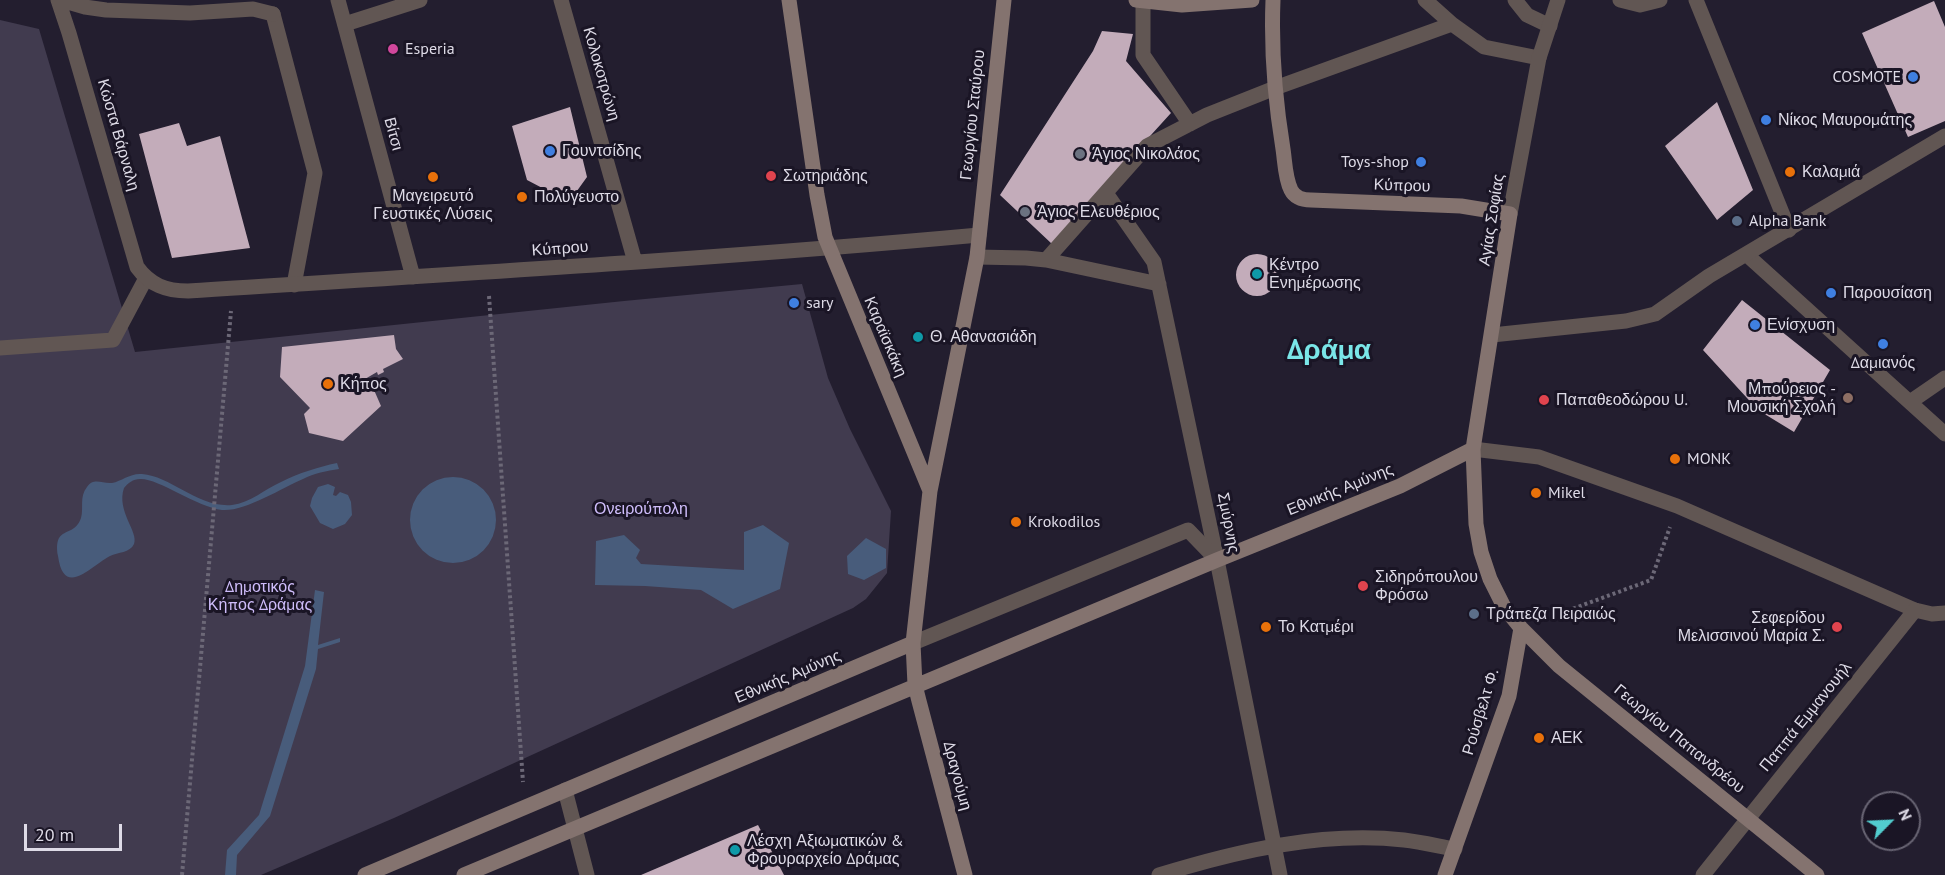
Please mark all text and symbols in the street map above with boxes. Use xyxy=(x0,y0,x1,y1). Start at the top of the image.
street label: Κολοκοτρώνη xyxy=(578,25,624,123)
place label: Esperia xyxy=(405,39,455,59)
marker: Esperia xyxy=(386,42,400,56)
street label: Γεωργίου Σταύρου xyxy=(957,49,989,181)
place label: COSMOTE xyxy=(1833,67,1901,87)
marker: COSMOTE xyxy=(1906,70,1920,84)
street label: Κώστα Βάρναλη xyxy=(93,77,143,193)
place label: Νίκος Μαυρομάτης xyxy=(1778,110,1912,130)
marker: Νίκος Μαυρομάτης xyxy=(1759,113,1773,127)
street label: Βίτσι xyxy=(379,115,407,153)
place label: Γουντσίδης xyxy=(562,141,642,161)
marker: Γουντσίδης xyxy=(543,144,557,158)
place label: Άγιος Νικολάος xyxy=(1092,144,1200,164)
marker: Άγιος Νικολάος xyxy=(1073,147,1087,161)
place label: Toys-shop xyxy=(1341,152,1409,172)
marker: Toys-shop xyxy=(1414,155,1428,169)
place label: Καλαμιά xyxy=(1802,162,1860,182)
marker: Καλαμιά xyxy=(1783,165,1797,179)
place label: Σωτηριάδης xyxy=(783,166,868,186)
marker: Σωτηριάδης xyxy=(764,169,778,183)
marker: Μαγειρευτό Γευστικές Λύσεις xyxy=(426,170,440,184)
street label: Αγίας Σοφίας xyxy=(1475,173,1509,267)
street label: Κύπρου xyxy=(1373,175,1431,197)
place label: Μαγειρευτό Γευστικές Λύσεις xyxy=(373,186,493,224)
place label: Πολύγευστο xyxy=(534,187,619,207)
marker: Πολύγευστο xyxy=(515,190,529,204)
place label: Άγιος Ελευθέριος xyxy=(1037,202,1160,222)
marker: Άγιος Ελευθέριος xyxy=(1018,205,1032,219)
place label: Alpha Bank xyxy=(1749,211,1826,231)
marker: Alpha Bank xyxy=(1730,214,1744,228)
street label: Κύπρου xyxy=(531,237,589,261)
place label: Κέντρο Ενημέρωσης xyxy=(1269,255,1361,293)
marker: Κέντρο Ενημέρωσης xyxy=(1250,267,1264,281)
place label: Παρουσίαση xyxy=(1843,283,1932,303)
marker: Παρουσίαση xyxy=(1824,286,1838,300)
place label: sary xyxy=(806,293,834,313)
street label: Καραϊσκάκη xyxy=(859,294,911,380)
marker: sary xyxy=(787,296,801,310)
place label: Ενίσχυση xyxy=(1767,315,1835,335)
marker: Ενίσχυση xyxy=(1748,318,1762,332)
place label: Θ. Αθανασιάδη xyxy=(930,327,1037,347)
marker: Θ. Αθανασιάδη xyxy=(911,330,925,344)
district label: Δράμα xyxy=(1287,334,1371,368)
marker: Δαμιανός xyxy=(1876,337,1890,351)
place label: Δαμιανός xyxy=(1851,353,1915,373)
place label: Κήπος xyxy=(340,374,387,394)
marker: Κήπος xyxy=(321,377,335,391)
place label: Μπούρειος - Μουσική Σχολή xyxy=(1727,379,1836,417)
place label: Παπαθεοδώρου U. xyxy=(1556,390,1688,410)
marker: Μπούρειος - Μουσική Σχολή xyxy=(1841,391,1855,405)
marker: Παπαθεοδώρου U. xyxy=(1537,393,1551,407)
place label: MONK xyxy=(1687,449,1731,469)
marker: MONK xyxy=(1668,452,1682,466)
street label: Εθνικής Αμύνης xyxy=(1284,460,1396,520)
place label: Mikel xyxy=(1548,483,1585,503)
marker: Mikel xyxy=(1529,486,1543,500)
street label: Σμύρνης xyxy=(1213,491,1243,555)
park label: Ονειρούπολη xyxy=(594,499,688,519)
place label: Krokodilos xyxy=(1028,512,1100,532)
marker: Krokodilos xyxy=(1009,515,1023,529)
place label: Σιδηρόπουλου Φρόσω xyxy=(1375,567,1478,605)
park label: Δημοτικός Κήπος Δράμας xyxy=(208,577,312,615)
marker: Σιδηρόπουλου Φρόσω xyxy=(1356,579,1370,593)
place label: Τράπεζα Πειραιώς xyxy=(1486,604,1616,624)
marker: Τράπεζα Πειραιώς xyxy=(1467,607,1481,621)
place label: Σεφερίδου Μελισσινού Μαρία Σ. xyxy=(1678,608,1825,646)
place label: Το Κατμέρι xyxy=(1278,617,1354,637)
marker: Το Κατμέρι xyxy=(1259,620,1273,634)
marker: Σεφερίδου Μελισσινού Μαρία Σ. xyxy=(1830,620,1844,634)
street label: Εθνικής Αμύνης xyxy=(732,646,844,708)
street label: Παππά Εμμανουήλ xyxy=(1756,658,1856,776)
street label: Ρούσβελτ Φ. xyxy=(1459,666,1503,758)
street label: Γεωργίου Παπανδρέου xyxy=(1610,680,1748,798)
place label: ΑΕΚ xyxy=(1551,728,1583,748)
marker: ΑΕΚ xyxy=(1532,731,1546,745)
street label: Δραγούμη xyxy=(939,739,975,813)
north arrow xyxy=(1861,791,1921,851)
text: N xyxy=(1894,806,1917,823)
scale bar xyxy=(27,812,124,850)
text: 20 m xyxy=(35,823,74,846)
place label: Λέσχη Αξιωματικών & Φρουραρχείο Δράμας xyxy=(747,831,904,869)
marker: Λέσχη Αξιωματικών & Φρουραρχείο Δράμας xyxy=(728,843,742,857)

